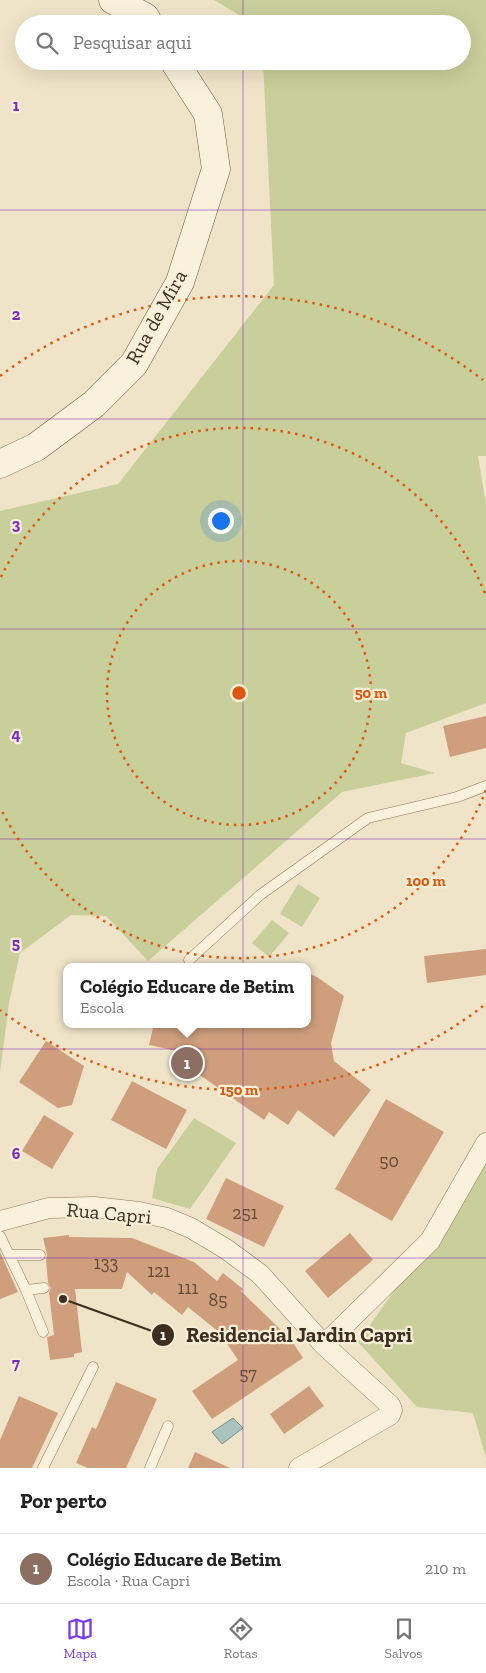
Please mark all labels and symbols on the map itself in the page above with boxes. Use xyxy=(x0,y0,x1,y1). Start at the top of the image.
text: 1 xyxy=(13,96,20,115)
street label: Rua de Mira xyxy=(120,265,192,368)
text: 2 xyxy=(12,305,21,324)
your location xyxy=(208,508,234,534)
text: 3 xyxy=(12,515,21,534)
centre of rings xyxy=(230,684,248,702)
text: 50 m xyxy=(355,684,387,702)
text: 4 xyxy=(11,725,21,744)
text: 100 m xyxy=(406,872,446,890)
text: 5 xyxy=(12,934,20,953)
pin: 1 xyxy=(171,1044,203,1082)
text: 150 m xyxy=(220,1081,258,1099)
text: 6 xyxy=(12,1144,21,1163)
house number: 50 xyxy=(379,1150,399,1172)
street label: Rua Capri xyxy=(65,1197,153,1229)
house number: 251 xyxy=(232,1202,258,1224)
house number: 133 xyxy=(94,1252,118,1274)
house number: 121 xyxy=(147,1260,171,1282)
house number: 111 xyxy=(178,1277,198,1299)
house number: 85 xyxy=(209,1289,227,1311)
callout: Residencial Jardin Capri xyxy=(151,1317,422,1353)
text: Residencial Jardin Capri xyxy=(186,1322,412,1347)
text: 1 xyxy=(160,1326,166,1344)
text: 7 xyxy=(12,1354,20,1373)
house number: 57 xyxy=(239,1363,257,1385)

